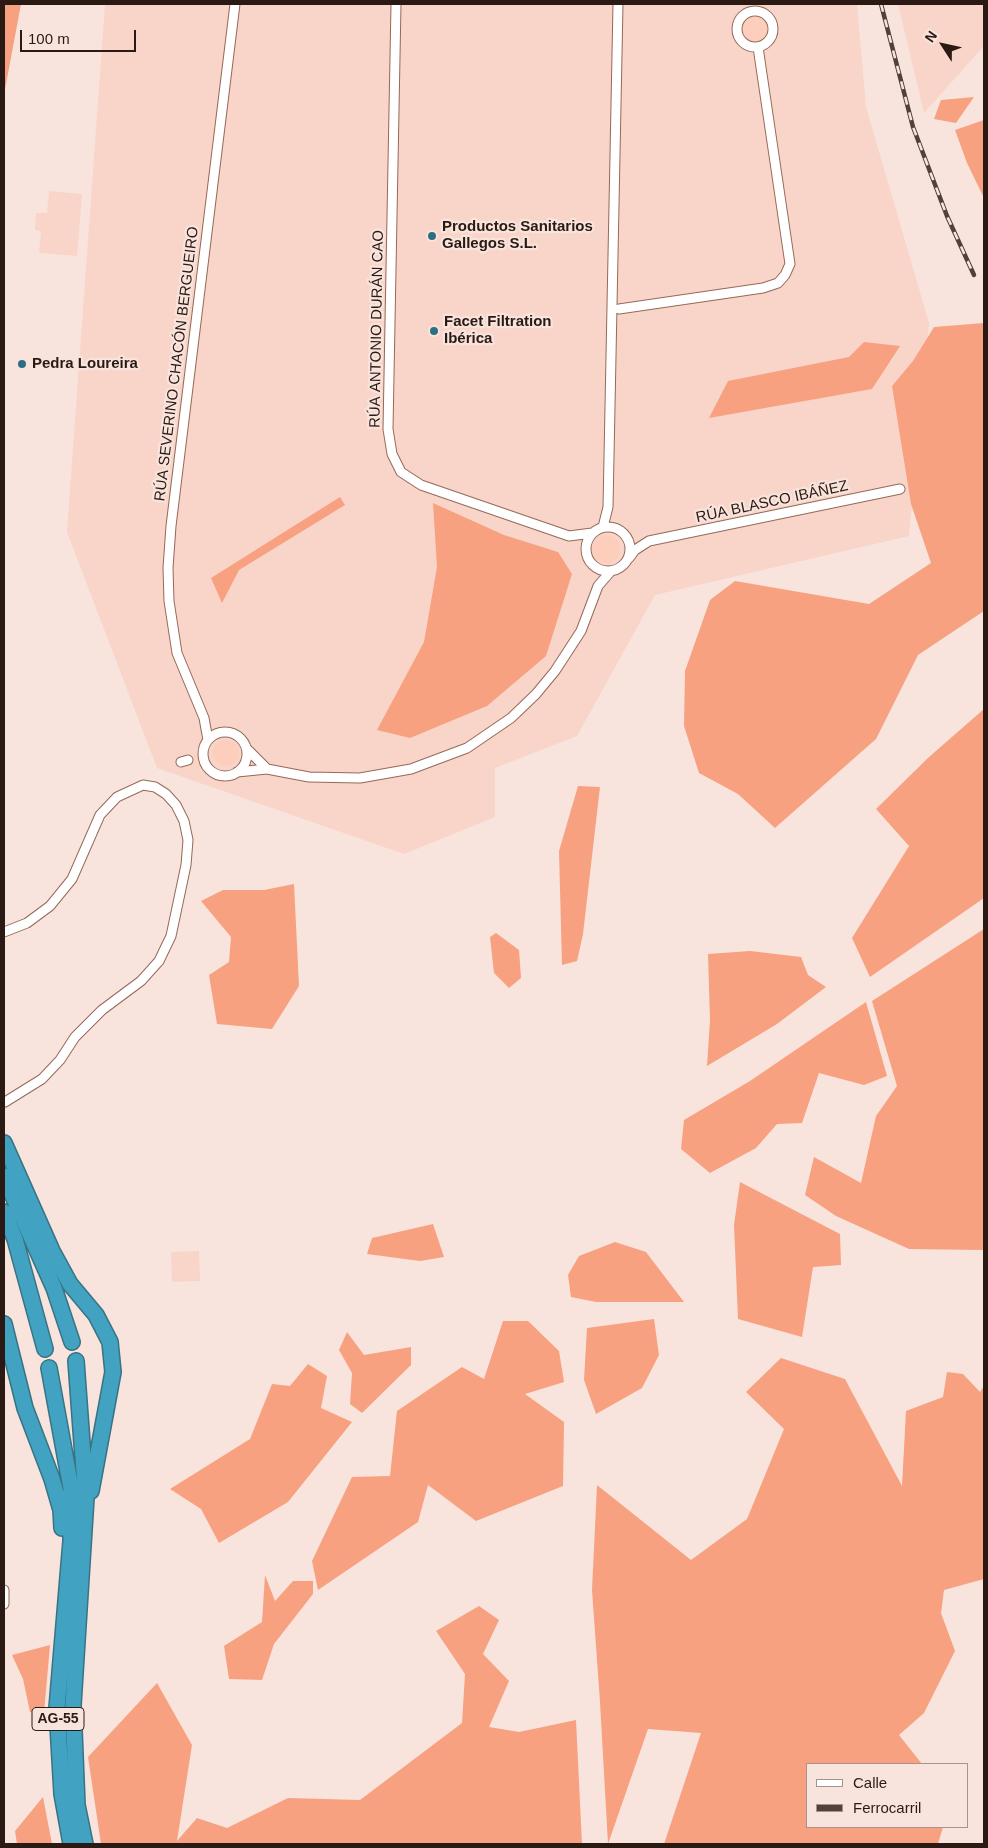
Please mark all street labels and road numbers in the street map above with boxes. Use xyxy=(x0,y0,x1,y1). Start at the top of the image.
street label: RÚA SEVERINO CHACÓN BERGUEIRO xyxy=(151,226,203,502)
street label: RÚA ANTONIO DURÁN CAO xyxy=(366,230,388,428)
street label: RÚA BLASCO IBÁÑEZ xyxy=(694,477,850,527)
road number: AG-55 xyxy=(32,1708,84,1730)

